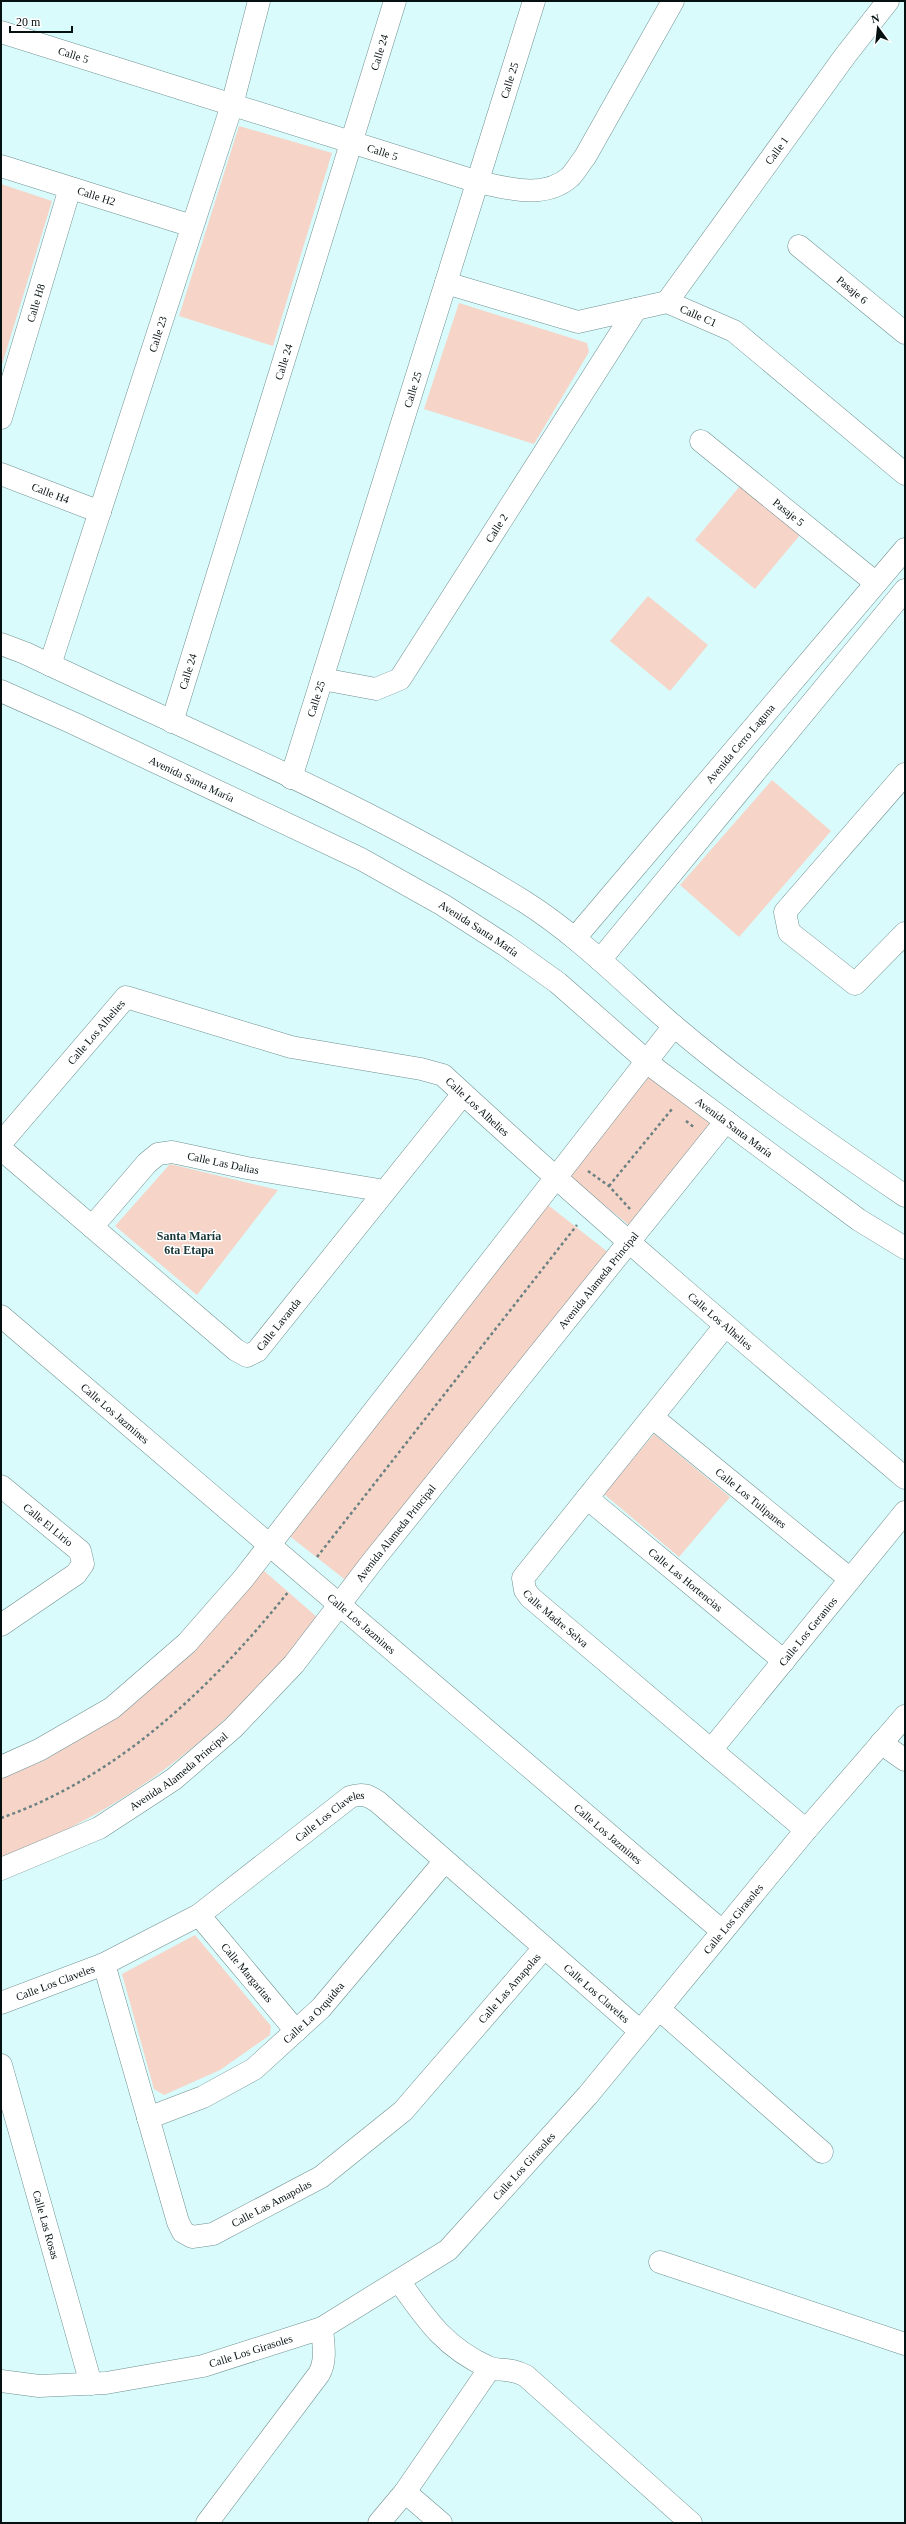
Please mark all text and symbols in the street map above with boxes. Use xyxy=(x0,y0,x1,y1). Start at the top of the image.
scale bar xyxy=(10,8,72,34)
north arrow xyxy=(858,8,898,48)
text: N xyxy=(870,12,881,25)
text: 20 m xyxy=(16,15,41,29)
street label: Calle 24 xyxy=(368,32,390,72)
street label: Calle 5 xyxy=(57,44,91,65)
street label: Calle 25 xyxy=(498,60,521,100)
street label: Calle 1 xyxy=(763,134,791,167)
street label: Calle 5 xyxy=(366,142,400,163)
street label: Calle H2 xyxy=(76,184,117,208)
street label: Pasaje 6 xyxy=(834,274,871,306)
street label: Calle H8 xyxy=(24,282,47,324)
street label: Calle C1 xyxy=(678,302,719,329)
street label: Calle 23 xyxy=(146,314,169,353)
street label: Calle 24 xyxy=(272,342,295,381)
street label: Calle 25 xyxy=(401,370,424,409)
street label: Calle H4 xyxy=(30,480,72,506)
street label: Pasaje 5 xyxy=(771,496,807,529)
street label: Calle 2 xyxy=(483,512,510,545)
street label: Calle 24 xyxy=(176,651,199,691)
street label: Calle 25 xyxy=(305,679,327,718)
street label: Avenida Cerro Laguna xyxy=(703,701,777,786)
street label: Avenida Santa María xyxy=(147,754,236,804)
street label: Avenida Santa María xyxy=(437,898,521,959)
street label: Calle Los Alhelies xyxy=(65,997,127,1067)
street label: Calle Los Alhelies xyxy=(443,1075,512,1138)
street label: Avenida Santa María xyxy=(693,1095,775,1160)
street label: Calle Las Dalias xyxy=(186,1149,260,1176)
district label: Santa María 6ta Etapa xyxy=(157,1229,221,1257)
street label: Avenida Alameda Principal xyxy=(556,1229,641,1331)
street label: Calle Los Alhelies xyxy=(686,1290,755,1352)
street label: Calle Lavanda xyxy=(254,1296,303,1353)
street label: Calle Los Jazmines xyxy=(79,1381,152,1446)
street label: Calle Los Tulipanes xyxy=(713,1466,789,1531)
street label: Avenida Alameda Principal xyxy=(353,1482,438,1584)
street label: Calle El Lirio xyxy=(21,1501,76,1549)
street label: Calle Las Hortencias xyxy=(646,1546,725,1614)
street label: Calle Madre Selva xyxy=(521,1587,591,1650)
street label: Calle Los Jazmines xyxy=(325,1591,398,1656)
street label: Calle Los Geranios xyxy=(776,1595,839,1668)
street label: Avenida Alameda Principal xyxy=(127,1730,230,1813)
street label: Calle Los Claveles xyxy=(293,1789,365,1844)
street label: Calle Los Jazmines xyxy=(572,1802,645,1866)
street label: Calle Los Girasoles xyxy=(701,1881,765,1956)
street label: Calle Margaritas xyxy=(219,1940,275,2005)
street label: Calle Las Amapolas xyxy=(476,1951,543,2026)
street label: Calle Los Claveles xyxy=(561,1961,632,2025)
street label: Calle Los Claveles xyxy=(14,1962,96,2003)
street label: Calle La Orquidea xyxy=(280,1980,346,2046)
street label: Calle Los Girasoles xyxy=(490,2130,557,2202)
street label: Calle Las Amapolas xyxy=(229,2177,313,2229)
street label: Calle Las Rosas xyxy=(31,2189,61,2261)
street label: Calle Los Girasoles xyxy=(208,2332,294,2370)

